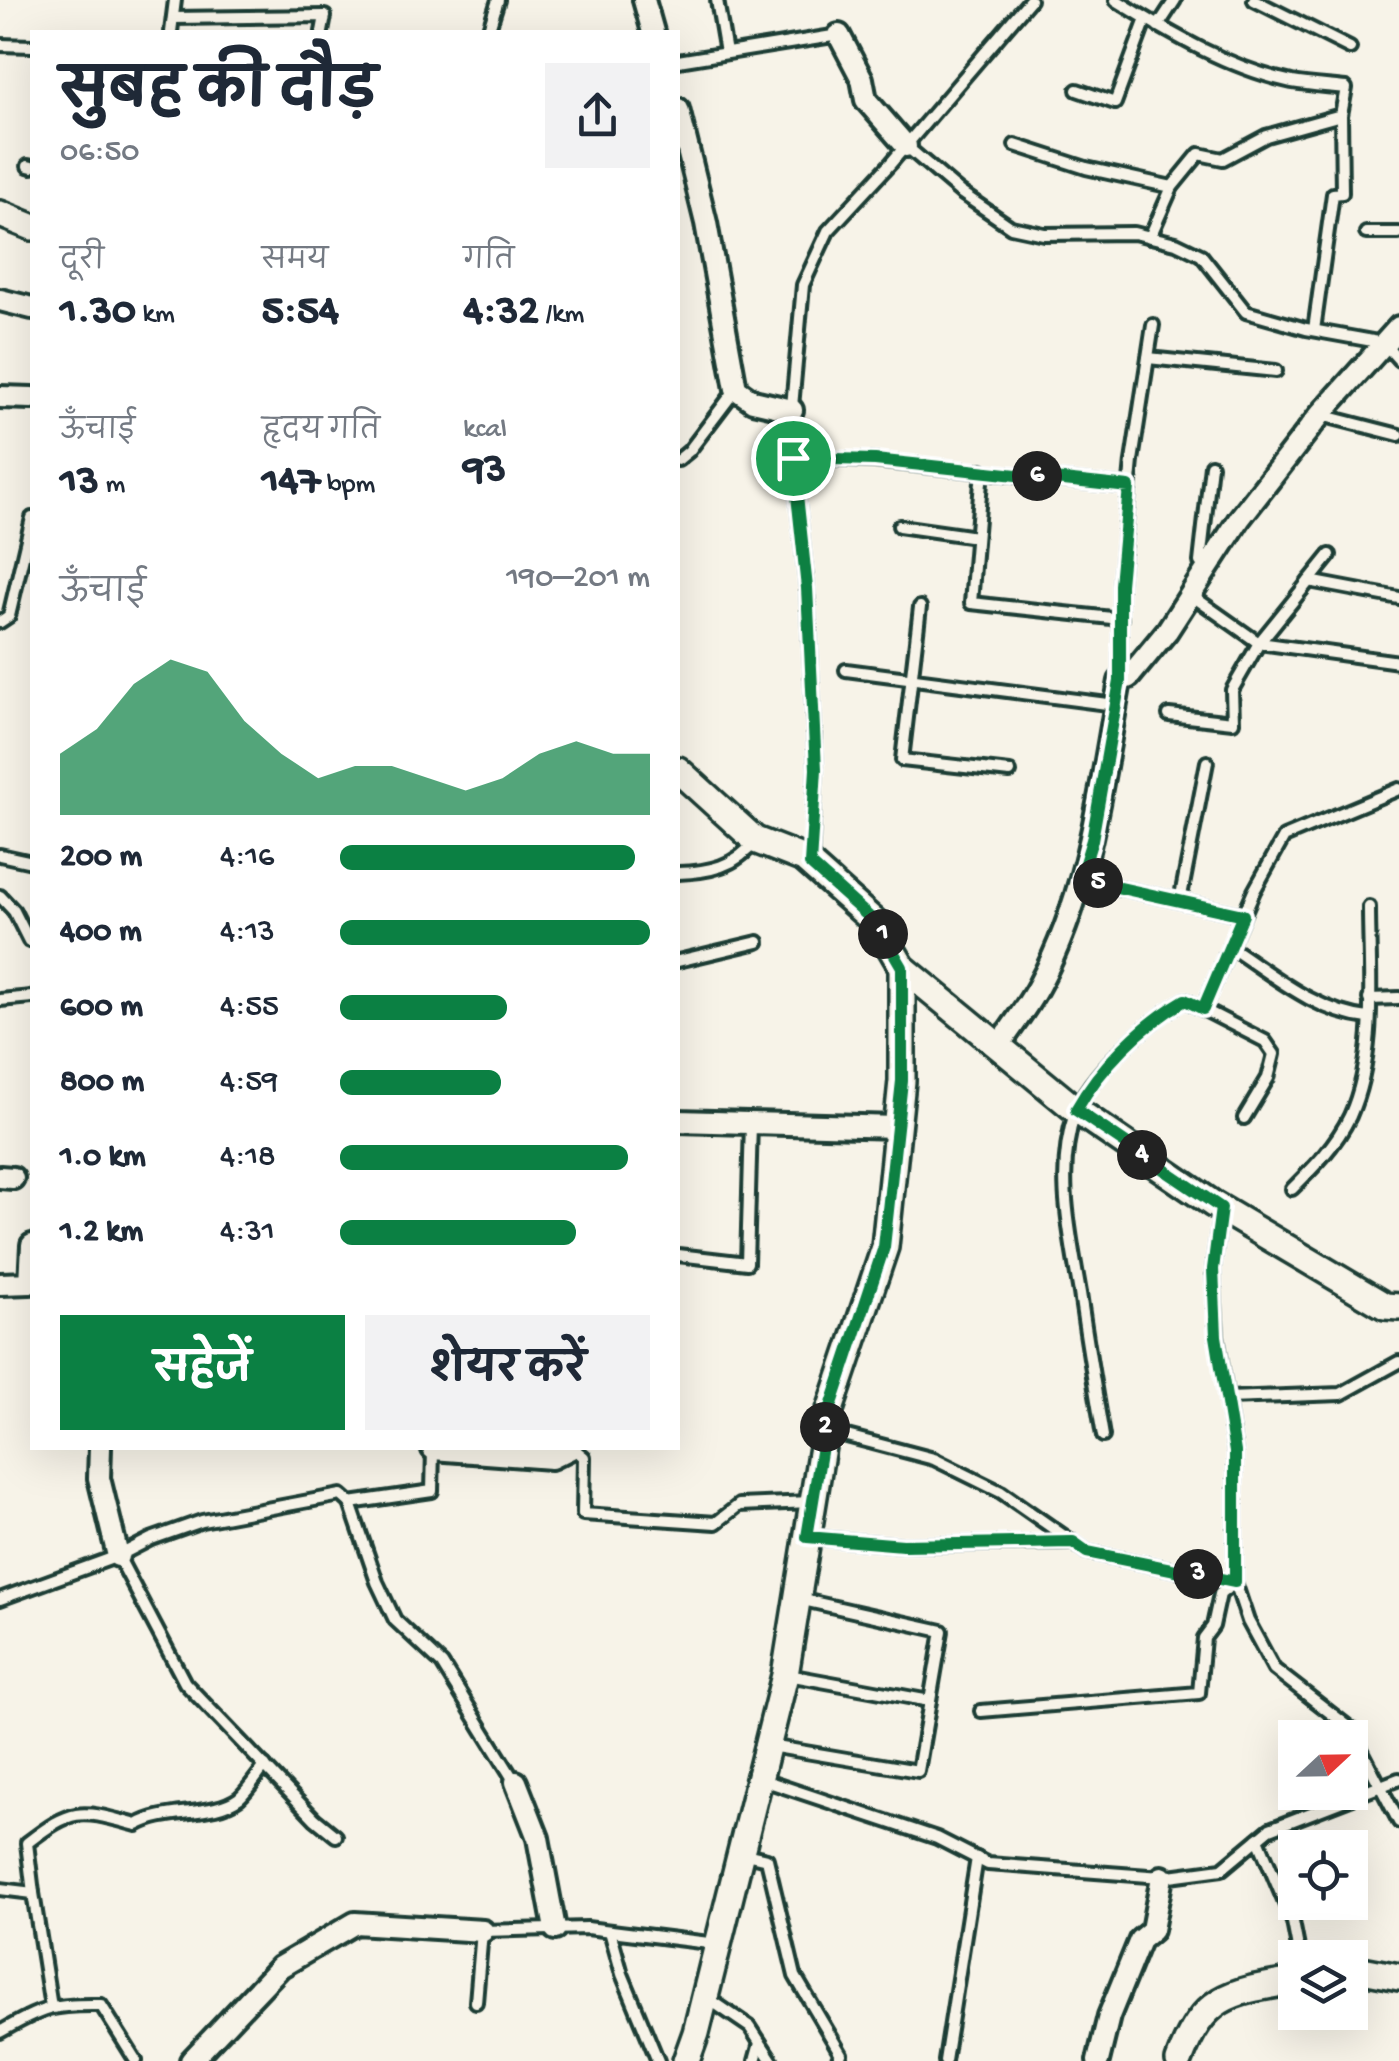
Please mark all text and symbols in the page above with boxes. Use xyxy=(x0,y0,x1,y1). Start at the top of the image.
button: share xyxy=(545,63,650,168)
text: सुबह की दौड़ xyxy=(60,64,377,128)
text: 06:50 xyxy=(60,134,139,172)
text: दूरी xyxy=(60,246,104,279)
text: समय xyxy=(262,246,328,279)
text: गति xyxy=(463,246,514,279)
text: 1.30 xyxy=(60,289,136,338)
text: 5:54 xyxy=(262,289,339,338)
text: 4:32 xyxy=(463,289,539,338)
text: km xyxy=(136,299,175,332)
text: /km xyxy=(539,299,585,332)
text: kcal xyxy=(463,414,507,447)
text: ऊँचाई xyxy=(60,416,135,449)
text: हृदय गति xyxy=(262,416,380,449)
pin xyxy=(751,416,836,501)
icon: arrive xyxy=(766,431,821,486)
text: 93 xyxy=(463,447,506,496)
pin: 6 xyxy=(1012,451,1062,501)
text: 13 xyxy=(60,459,99,508)
text: 147 xyxy=(262,459,320,508)
text: 6 xyxy=(1030,459,1044,492)
text: m xyxy=(99,469,125,502)
text: bpm xyxy=(320,469,375,502)
text: 190–201 m xyxy=(506,560,650,598)
text: ऊँचाई xyxy=(60,576,146,614)
text: 200 m xyxy=(60,839,142,877)
text: 4:16 xyxy=(220,839,274,877)
pin: 5 xyxy=(1073,858,1123,908)
text: 5 xyxy=(1091,866,1105,899)
pin: 1 xyxy=(858,909,908,959)
text: 400 m xyxy=(60,914,142,952)
text: 4:13 xyxy=(220,914,275,952)
text: 1 xyxy=(877,917,889,950)
text: 600 m xyxy=(60,989,143,1027)
text: 4:55 xyxy=(220,989,279,1027)
text: 800 m xyxy=(60,1064,144,1102)
text: 4:59 xyxy=(220,1064,278,1102)
pin: 4 xyxy=(1117,1130,1167,1180)
text: 4 xyxy=(1135,1138,1149,1171)
text: 1.0 km xyxy=(60,1139,146,1177)
text: 4:18 xyxy=(220,1139,276,1177)
text: 1.2 km xyxy=(60,1214,143,1252)
text: 4:31 xyxy=(220,1214,275,1252)
button: सहेजें xyxy=(60,1315,345,1430)
button: शेयर करें xyxy=(365,1315,650,1430)
pin: 2 xyxy=(800,1402,850,1452)
text: 2 xyxy=(818,1410,832,1443)
pin: 3 xyxy=(1173,1549,1223,1599)
text: 3 xyxy=(1191,1557,1205,1590)
north arrow xyxy=(1278,1720,1368,1810)
map controls xyxy=(1278,1720,1368,2030)
button: locate xyxy=(1278,1830,1368,1920)
button: layers xyxy=(1278,1940,1368,2030)

